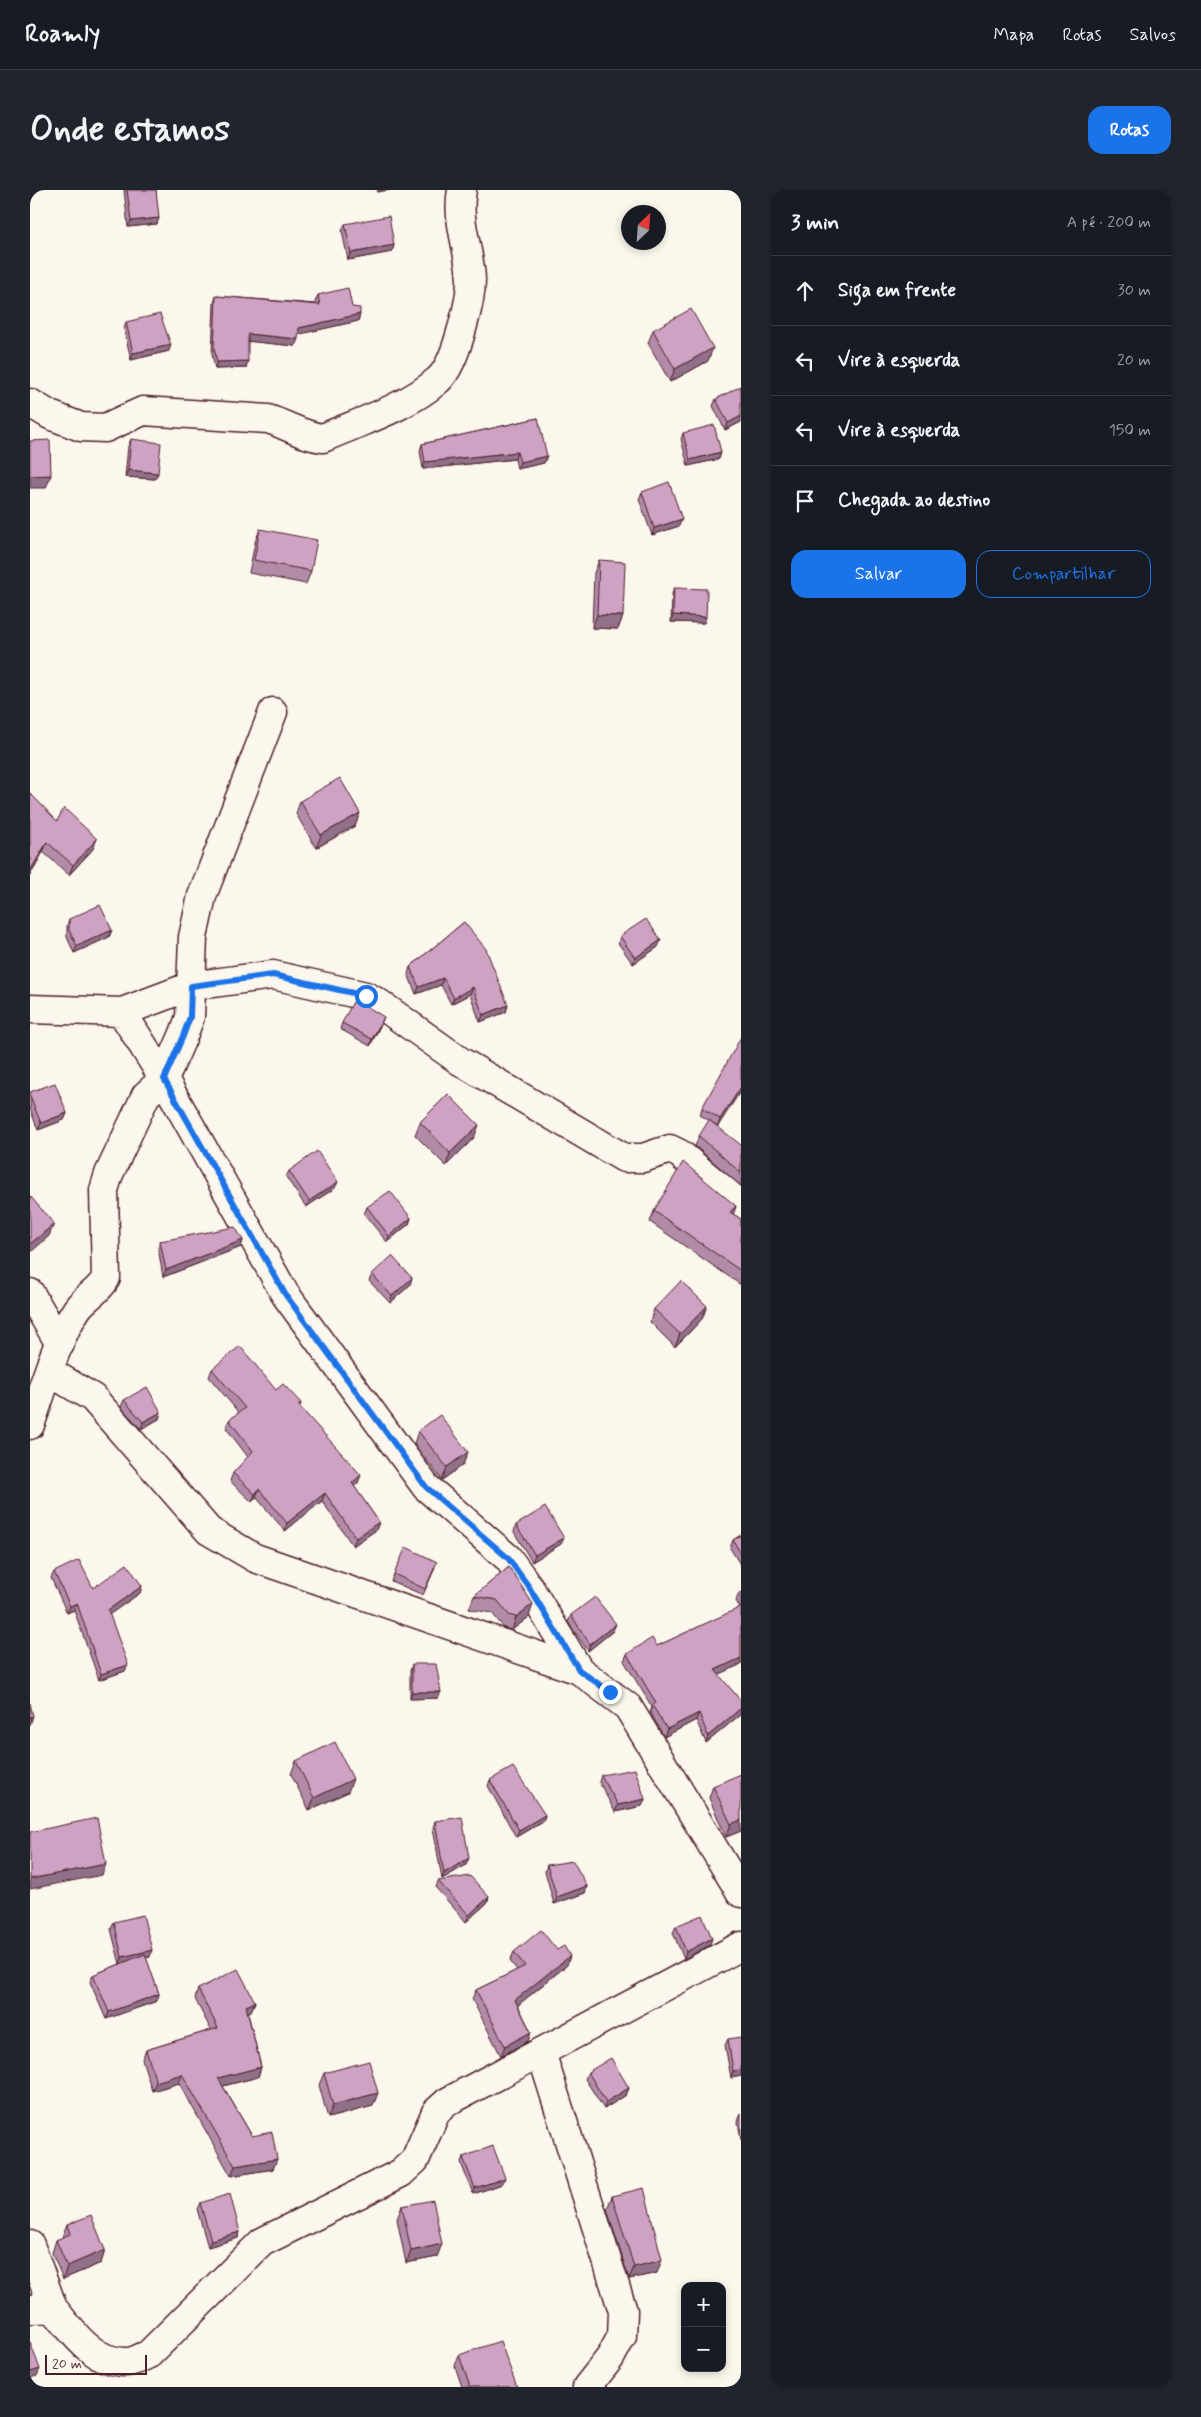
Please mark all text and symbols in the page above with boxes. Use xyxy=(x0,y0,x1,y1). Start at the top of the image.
text: Roamly xyxy=(25,19,100,50)
text: Mapa xyxy=(993,23,1034,47)
text: Rotas xyxy=(1062,23,1102,47)
text: Salvos xyxy=(1130,23,1176,47)
button: Rotas xyxy=(1088,106,1171,154)
text: Onde estamos xyxy=(30,107,230,153)
north arrow xyxy=(621,205,666,250)
text: 3 min xyxy=(791,209,839,237)
text: A pé · 200 m xyxy=(1067,212,1151,233)
icon: ahead xyxy=(791,277,819,305)
text: Siga em frente xyxy=(838,278,956,303)
text: 30 m xyxy=(1118,280,1151,301)
icon: left xyxy=(791,347,819,375)
text: Vire à esquerda xyxy=(838,348,960,373)
text: 20 m xyxy=(1117,350,1151,371)
icon: left xyxy=(791,417,819,445)
text: Vire à esquerda xyxy=(838,418,960,443)
text: 150 m xyxy=(1109,420,1151,441)
icon: arrive xyxy=(791,487,819,515)
text: Chegada ao destino xyxy=(838,488,990,513)
button: Salvar xyxy=(791,550,966,598)
button: Compartilhar xyxy=(976,550,1151,598)
route start xyxy=(355,985,378,1008)
route end xyxy=(599,1681,622,1704)
map controls xyxy=(681,2282,726,2372)
button: + xyxy=(681,2282,726,2327)
button: − xyxy=(681,2327,726,2372)
scale bar xyxy=(45,2352,148,2375)
text: 20 m xyxy=(52,2355,82,2373)

